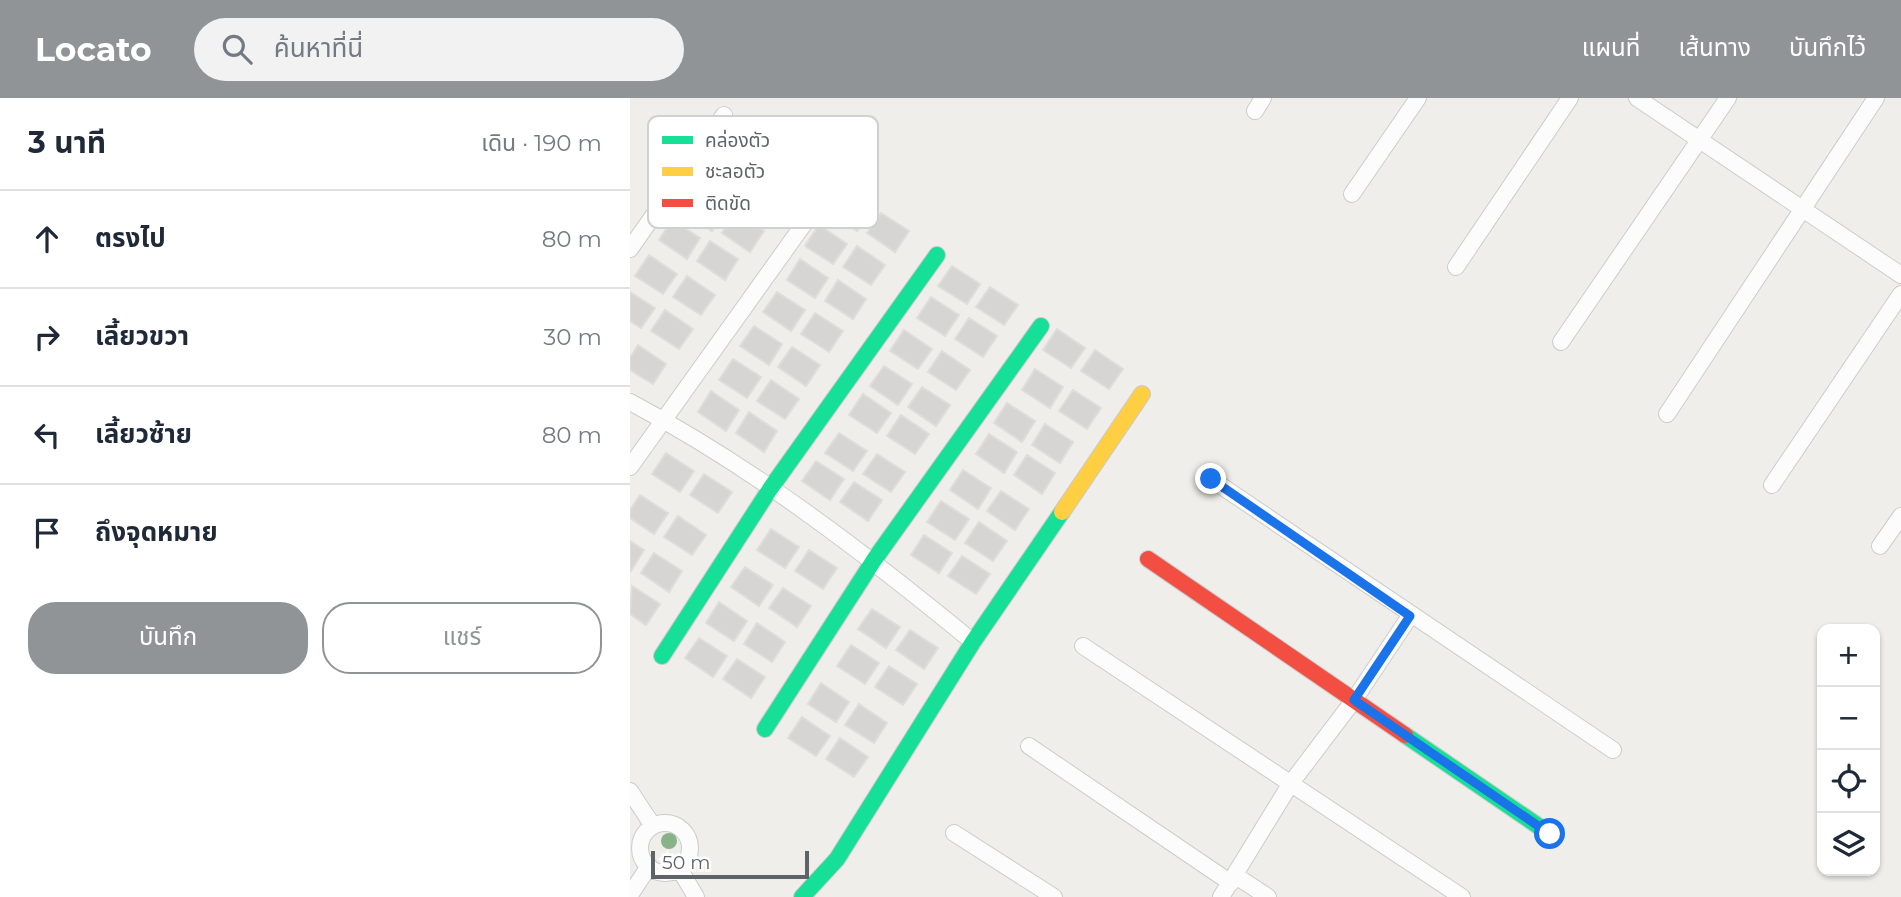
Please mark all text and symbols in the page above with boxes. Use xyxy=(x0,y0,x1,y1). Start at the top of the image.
search box xyxy=(194,18,684,81)
text: Locato xyxy=(35,29,152,69)
icon: search xyxy=(218,30,256,68)
text: ค้นหาที่นี่ xyxy=(274,32,363,64)
text: แผนที่ xyxy=(1582,33,1640,62)
text: เส้นทาง xyxy=(1678,33,1751,62)
text: บันทึกไว้ xyxy=(1789,33,1866,62)
legend xyxy=(648,116,878,228)
text: 3 นาที xyxy=(28,124,106,161)
text: เดิน · 190 m xyxy=(481,129,602,157)
text: คล่องตัว xyxy=(705,129,770,152)
text: ชะลอตัว xyxy=(705,160,765,183)
text: ติดขัด xyxy=(705,192,751,215)
icon: ahead xyxy=(28,220,66,258)
text: ตรงไป xyxy=(95,222,166,254)
text: 80 m xyxy=(542,225,602,253)
icon: right xyxy=(28,318,66,356)
text: เลี้ยวขวา xyxy=(95,320,189,352)
text: 30 m xyxy=(543,323,602,351)
icon: left xyxy=(28,416,66,454)
text: เลี้ยวซ้าย xyxy=(95,418,192,450)
text: 80 m xyxy=(542,421,602,449)
route end xyxy=(1195,463,1226,494)
icon: arrive xyxy=(28,514,66,552)
text: ถึงจุดหมาย xyxy=(95,516,218,548)
button: บันทึก xyxy=(28,602,308,674)
button: แชร์ xyxy=(322,602,602,674)
map controls xyxy=(1817,624,1880,876)
button: + xyxy=(1817,624,1880,687)
button: − xyxy=(1817,687,1880,750)
button: locate xyxy=(1817,750,1880,813)
button: layers xyxy=(1817,813,1880,876)
route start xyxy=(1534,818,1565,849)
scale bar xyxy=(651,848,808,880)
text: 50 m xyxy=(662,851,710,874)

